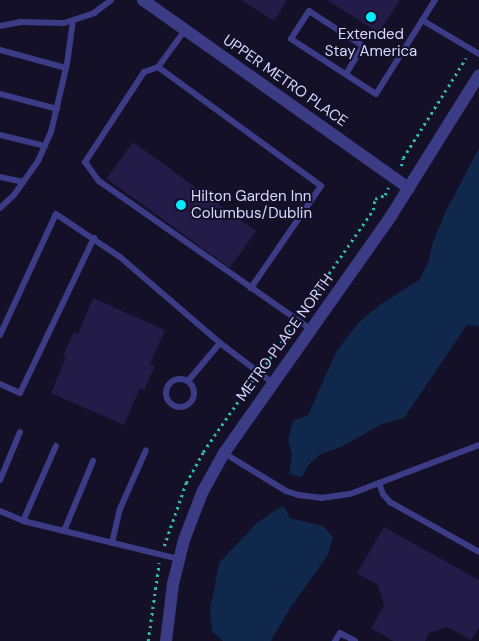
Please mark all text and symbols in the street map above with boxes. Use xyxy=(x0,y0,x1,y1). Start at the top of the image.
marker: Extended Stay America xyxy=(365,11,377,23)
place label: Extended Stay America xyxy=(325,25,417,60)
street label: UPPER METRO PLACE xyxy=(219,31,351,131)
place label: Hilton Garden Inn Columbus/Dublin xyxy=(191,187,312,222)
marker: Hilton Garden Inn Columbus/Dublin xyxy=(175,199,187,211)
street label: METRO PLACE NORTH xyxy=(233,271,337,405)

